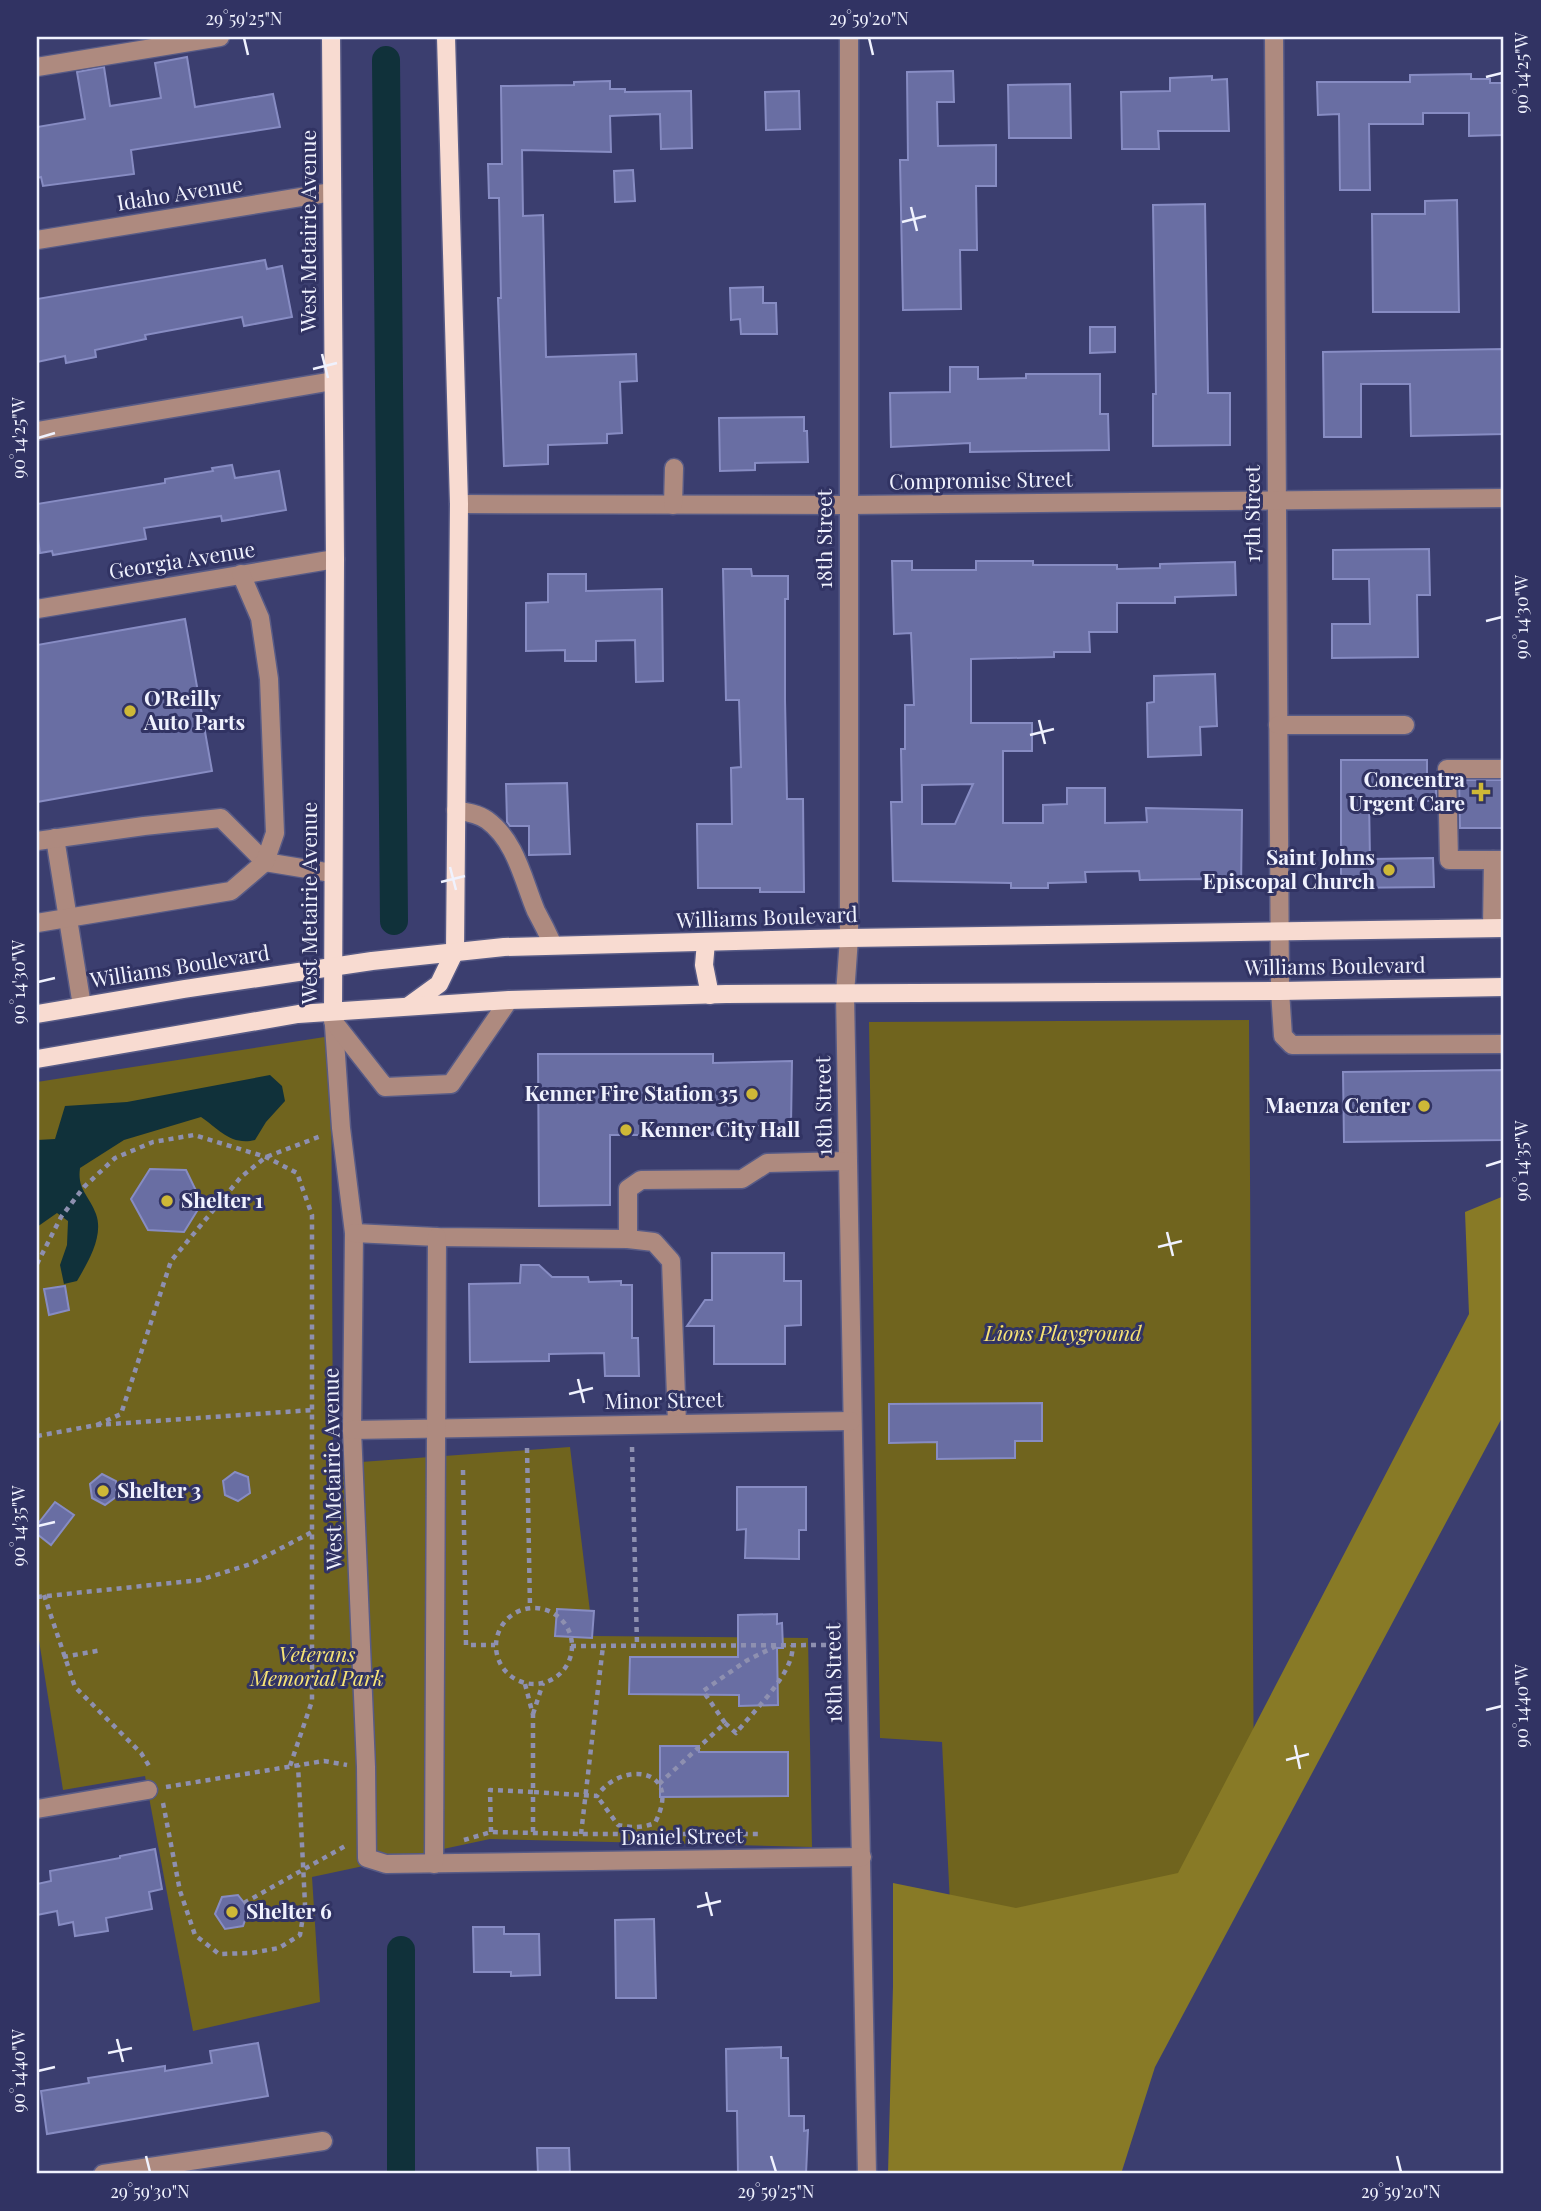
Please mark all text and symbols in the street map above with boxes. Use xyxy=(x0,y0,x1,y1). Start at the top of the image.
text: 29°59'25"N xyxy=(205,6,283,30)
text: 29°59'20"N xyxy=(829,6,909,30)
text: 90°14'25"W xyxy=(1509,31,1533,114)
street label: West Metairie Avenue xyxy=(293,130,321,333)
street label: Idaho Avenue xyxy=(115,168,245,216)
text: 90°14'25"W xyxy=(6,396,30,479)
street label: Compromise Street xyxy=(889,463,1074,495)
street label: 17th Street xyxy=(1237,465,1265,563)
street label: 18th Street xyxy=(809,488,837,589)
street label: Georgia Avenue xyxy=(107,534,257,584)
text: 90°14'30"W xyxy=(1509,574,1533,659)
place label: O'Reilly Auto Parts xyxy=(143,683,245,735)
marker: O'Reilly Auto Parts xyxy=(122,703,138,719)
place label: Concentra Urgent Care xyxy=(1349,764,1465,816)
marker: Concentra Urgent Care xyxy=(1471,782,1491,802)
street label: West Metairie Avenue xyxy=(294,802,322,1005)
place label: Saint Johns Episcopal Church xyxy=(1203,842,1375,894)
marker: Saint Johns Episcopal Church xyxy=(1381,862,1397,878)
street label: Williams Boulevard xyxy=(675,899,858,933)
street label: Williams Boulevard xyxy=(87,937,271,993)
text: 90°14'30"W xyxy=(6,939,30,1024)
street label: Williams Boulevard xyxy=(1243,949,1426,981)
street label: 18th Street xyxy=(807,1055,837,1156)
place label: Kenner Fire Station 35 xyxy=(524,1078,738,1106)
marker: Kenner Fire Station 35 xyxy=(744,1086,760,1102)
place label: Maenza Center xyxy=(1265,1090,1410,1118)
marker: Maenza Center xyxy=(1416,1098,1432,1114)
place label: Kenner City Hall xyxy=(640,1114,801,1142)
text: 90°14'35"W xyxy=(1509,1120,1533,1202)
marker: Kenner City Hall xyxy=(618,1122,634,1138)
place label: Shelter 1 xyxy=(181,1185,263,1213)
marker: Shelter 1 xyxy=(159,1193,175,1209)
park label: Lions Playground xyxy=(983,1318,1142,1346)
street label: West Metairie Avenue xyxy=(315,1368,347,1571)
street label: Minor Street xyxy=(604,1384,724,1414)
place label: Shelter 3 xyxy=(117,1475,201,1503)
marker: Shelter 3 xyxy=(95,1483,111,1499)
text: 90°14'35"W xyxy=(6,1485,30,1567)
street label: 18th Street xyxy=(817,1622,847,1723)
park label: Veterans Memorial Park xyxy=(249,1639,384,1691)
text: 90°14'40"W xyxy=(1509,1663,1533,1748)
street label: Daniel Street xyxy=(620,1820,744,1850)
place label: Shelter 6 xyxy=(246,1896,332,1924)
marker: Shelter 6 xyxy=(224,1904,240,1920)
text: 90°14'40"W xyxy=(6,2028,30,2113)
text: 29°59'30"N xyxy=(110,2179,190,2203)
text: 29°59'25"N xyxy=(737,2179,815,2203)
text: 29°59'20"N xyxy=(1361,2179,1441,2203)

